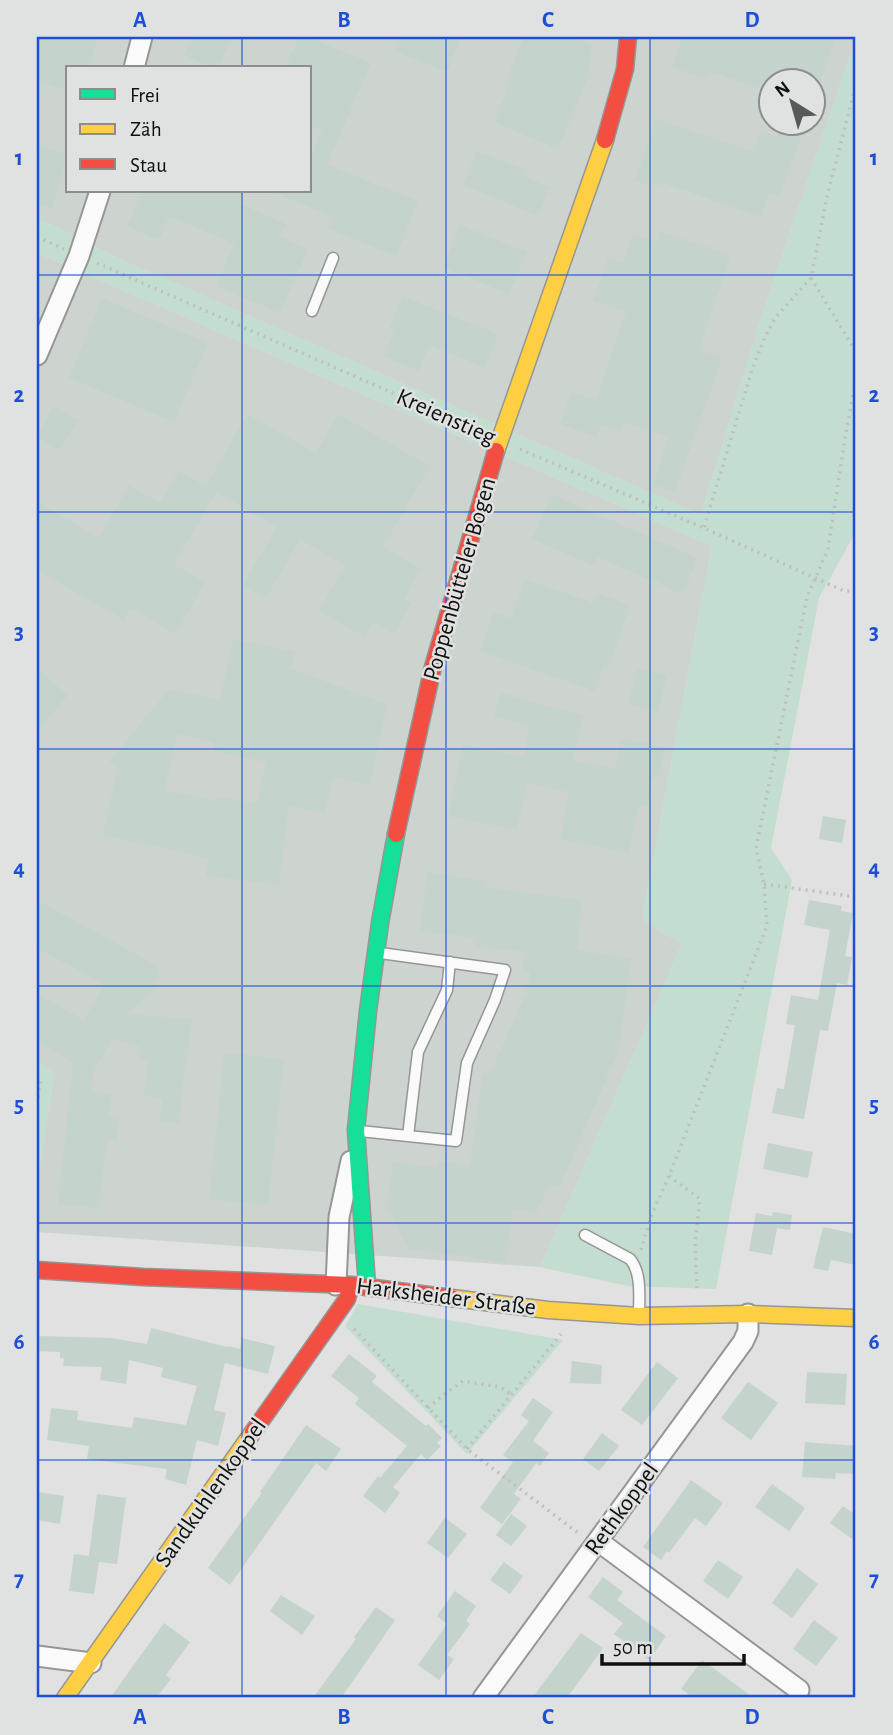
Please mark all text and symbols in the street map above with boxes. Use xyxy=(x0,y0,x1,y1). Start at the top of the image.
text: A xyxy=(133,9,147,32)
text: B xyxy=(337,9,351,32)
text: C xyxy=(542,9,554,32)
text: D xyxy=(744,9,760,32)
legend xyxy=(66,66,312,192)
north arrow xyxy=(756,66,826,136)
text: N xyxy=(772,78,794,101)
text: Frei xyxy=(130,85,160,106)
text: Zäh xyxy=(130,119,162,140)
text: 1 xyxy=(15,147,23,170)
text: 1 xyxy=(870,147,878,170)
text: Stau xyxy=(130,155,167,176)
text: 2 xyxy=(14,384,25,407)
text: 2 xyxy=(869,384,880,407)
street label: Kreienstieg xyxy=(393,385,499,450)
street label: Poppenbütteler Bogen xyxy=(420,475,500,683)
text: 3 xyxy=(14,621,24,644)
text: 3 xyxy=(869,621,879,644)
text: 4 xyxy=(13,857,25,880)
text: 4 xyxy=(868,857,880,880)
text: 5 xyxy=(14,1094,24,1117)
text: 5 xyxy=(869,1094,879,1117)
street label: Harksheider Straße xyxy=(355,1274,537,1320)
text: 6 xyxy=(13,1331,25,1354)
text: 6 xyxy=(868,1331,880,1354)
street label: Sandkuhlenkoppel xyxy=(151,1414,271,1572)
street label: Rethkoppel xyxy=(581,1458,663,1560)
text: 7 xyxy=(14,1568,24,1591)
text: 7 xyxy=(869,1568,879,1591)
scale bar xyxy=(602,1623,744,1667)
text: 50 m xyxy=(613,1637,653,1658)
text: A xyxy=(133,1706,147,1729)
text: B xyxy=(337,1706,351,1729)
text: C xyxy=(542,1706,554,1729)
text: D xyxy=(744,1706,760,1729)

